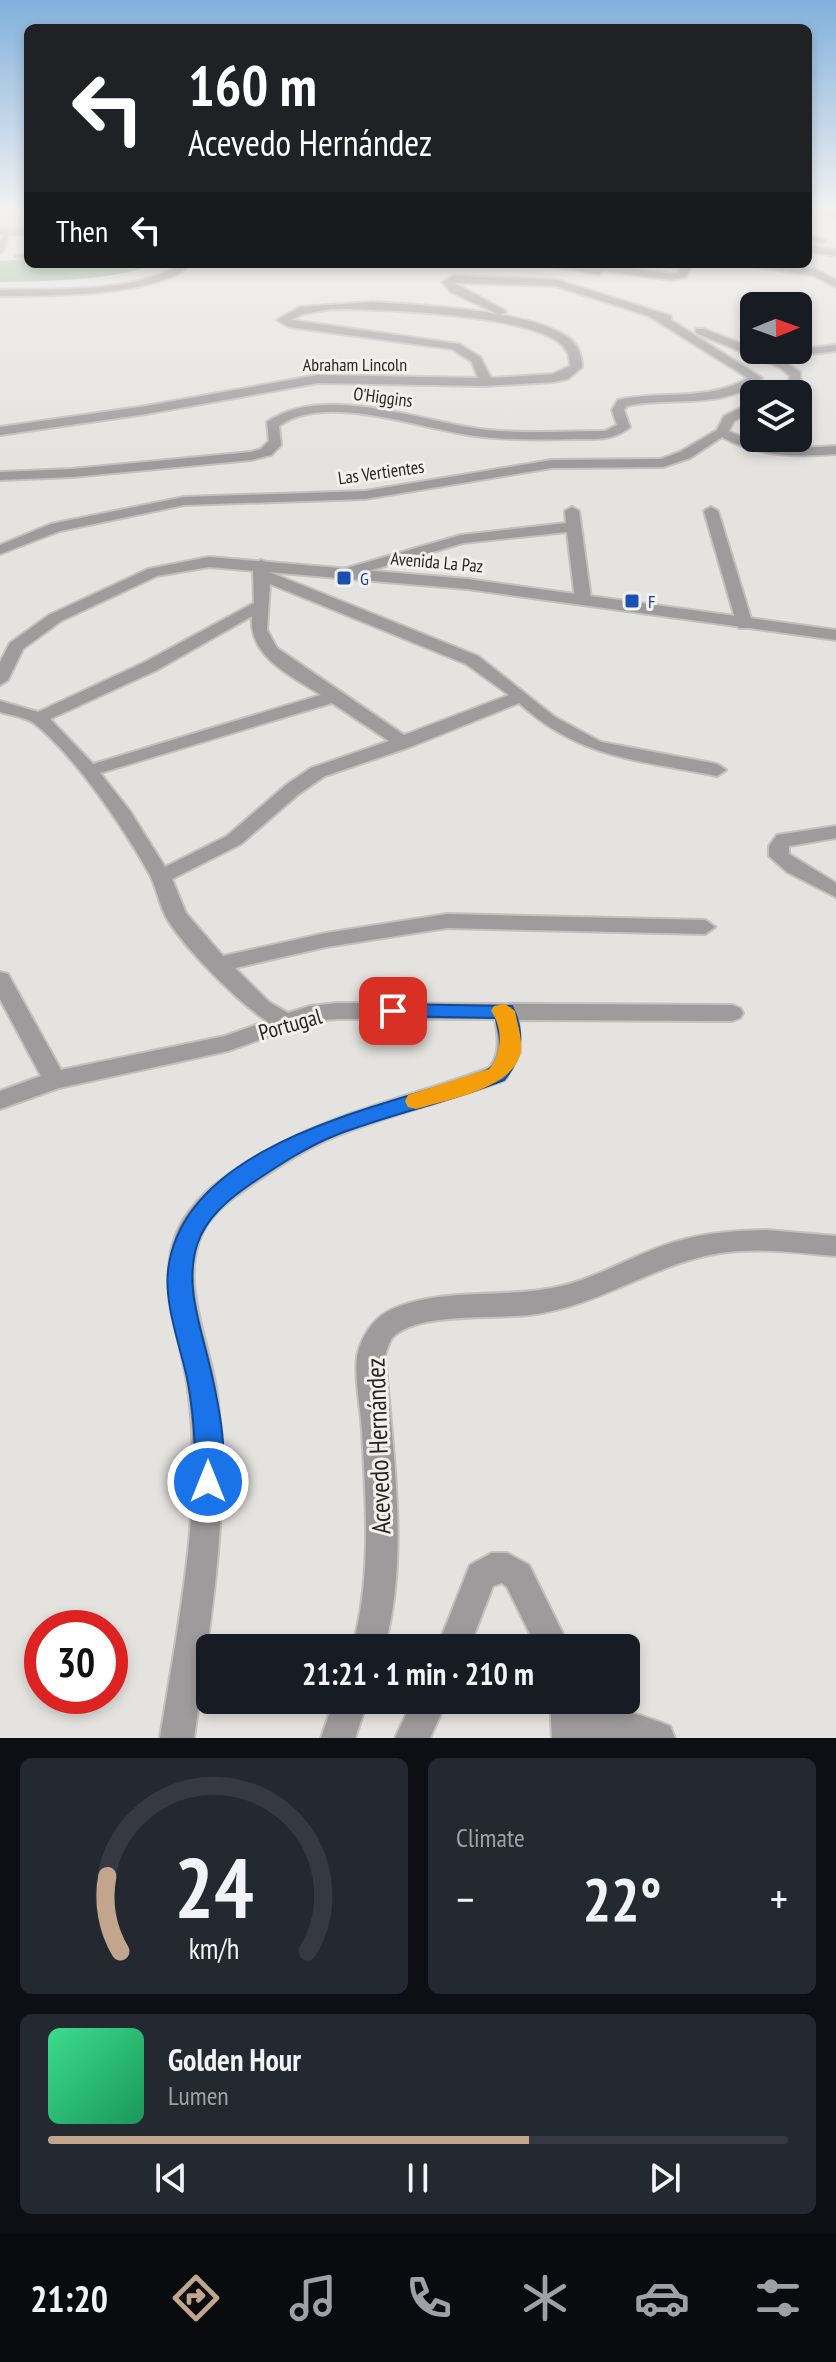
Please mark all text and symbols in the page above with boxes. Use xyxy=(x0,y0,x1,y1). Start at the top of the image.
text: 160 m xyxy=(188,49,317,121)
icon: left xyxy=(56,56,160,160)
text: Acevedo Hernández xyxy=(188,119,432,166)
icon: left xyxy=(124,208,168,252)
text: Then xyxy=(56,211,108,250)
north arrow xyxy=(740,292,812,364)
map controls xyxy=(740,292,812,452)
street label: Abraham Lincoln xyxy=(303,353,407,376)
button: layers xyxy=(740,380,812,452)
street label: O'Higgins xyxy=(352,382,414,412)
street label: Las Vertientes xyxy=(336,455,426,489)
street label: Avenida La Paz xyxy=(390,547,484,577)
place label: G xyxy=(360,567,369,590)
marker: G xyxy=(335,569,353,587)
place label: F xyxy=(648,590,655,613)
marker: F xyxy=(623,592,641,610)
pin xyxy=(359,977,427,1045)
icon: arrive xyxy=(371,989,415,1033)
street label: Portugal xyxy=(255,1001,326,1046)
street label: Acevedo Hernández xyxy=(358,1357,398,1535)
position arrow xyxy=(166,1440,250,1524)
speed limit sign: 30 xyxy=(24,1610,128,1714)
text: 21:21 · 1 min · 210 m xyxy=(302,1654,534,1693)
text: Climate xyxy=(456,1821,525,1854)
text: 24 xyxy=(174,1833,254,1941)
text: 22° xyxy=(582,1860,662,1938)
text: − xyxy=(456,1870,474,1927)
text: + xyxy=(770,1870,788,1927)
text: km/h xyxy=(189,1930,239,1967)
text: Golden Hour xyxy=(168,2040,301,2079)
text: Lumen xyxy=(168,2079,229,2112)
icon: previous xyxy=(149,2156,193,2200)
icon: pause xyxy=(396,2156,440,2200)
icon: next xyxy=(643,2156,687,2200)
icon: directions xyxy=(168,2270,224,2326)
icon: music xyxy=(285,2270,341,2326)
icon: phone xyxy=(401,2270,457,2326)
icon: climate xyxy=(517,2270,573,2326)
icon: car xyxy=(634,2270,690,2326)
icon: filters xyxy=(750,2270,806,2326)
text: 21:20 xyxy=(30,2275,108,2322)

